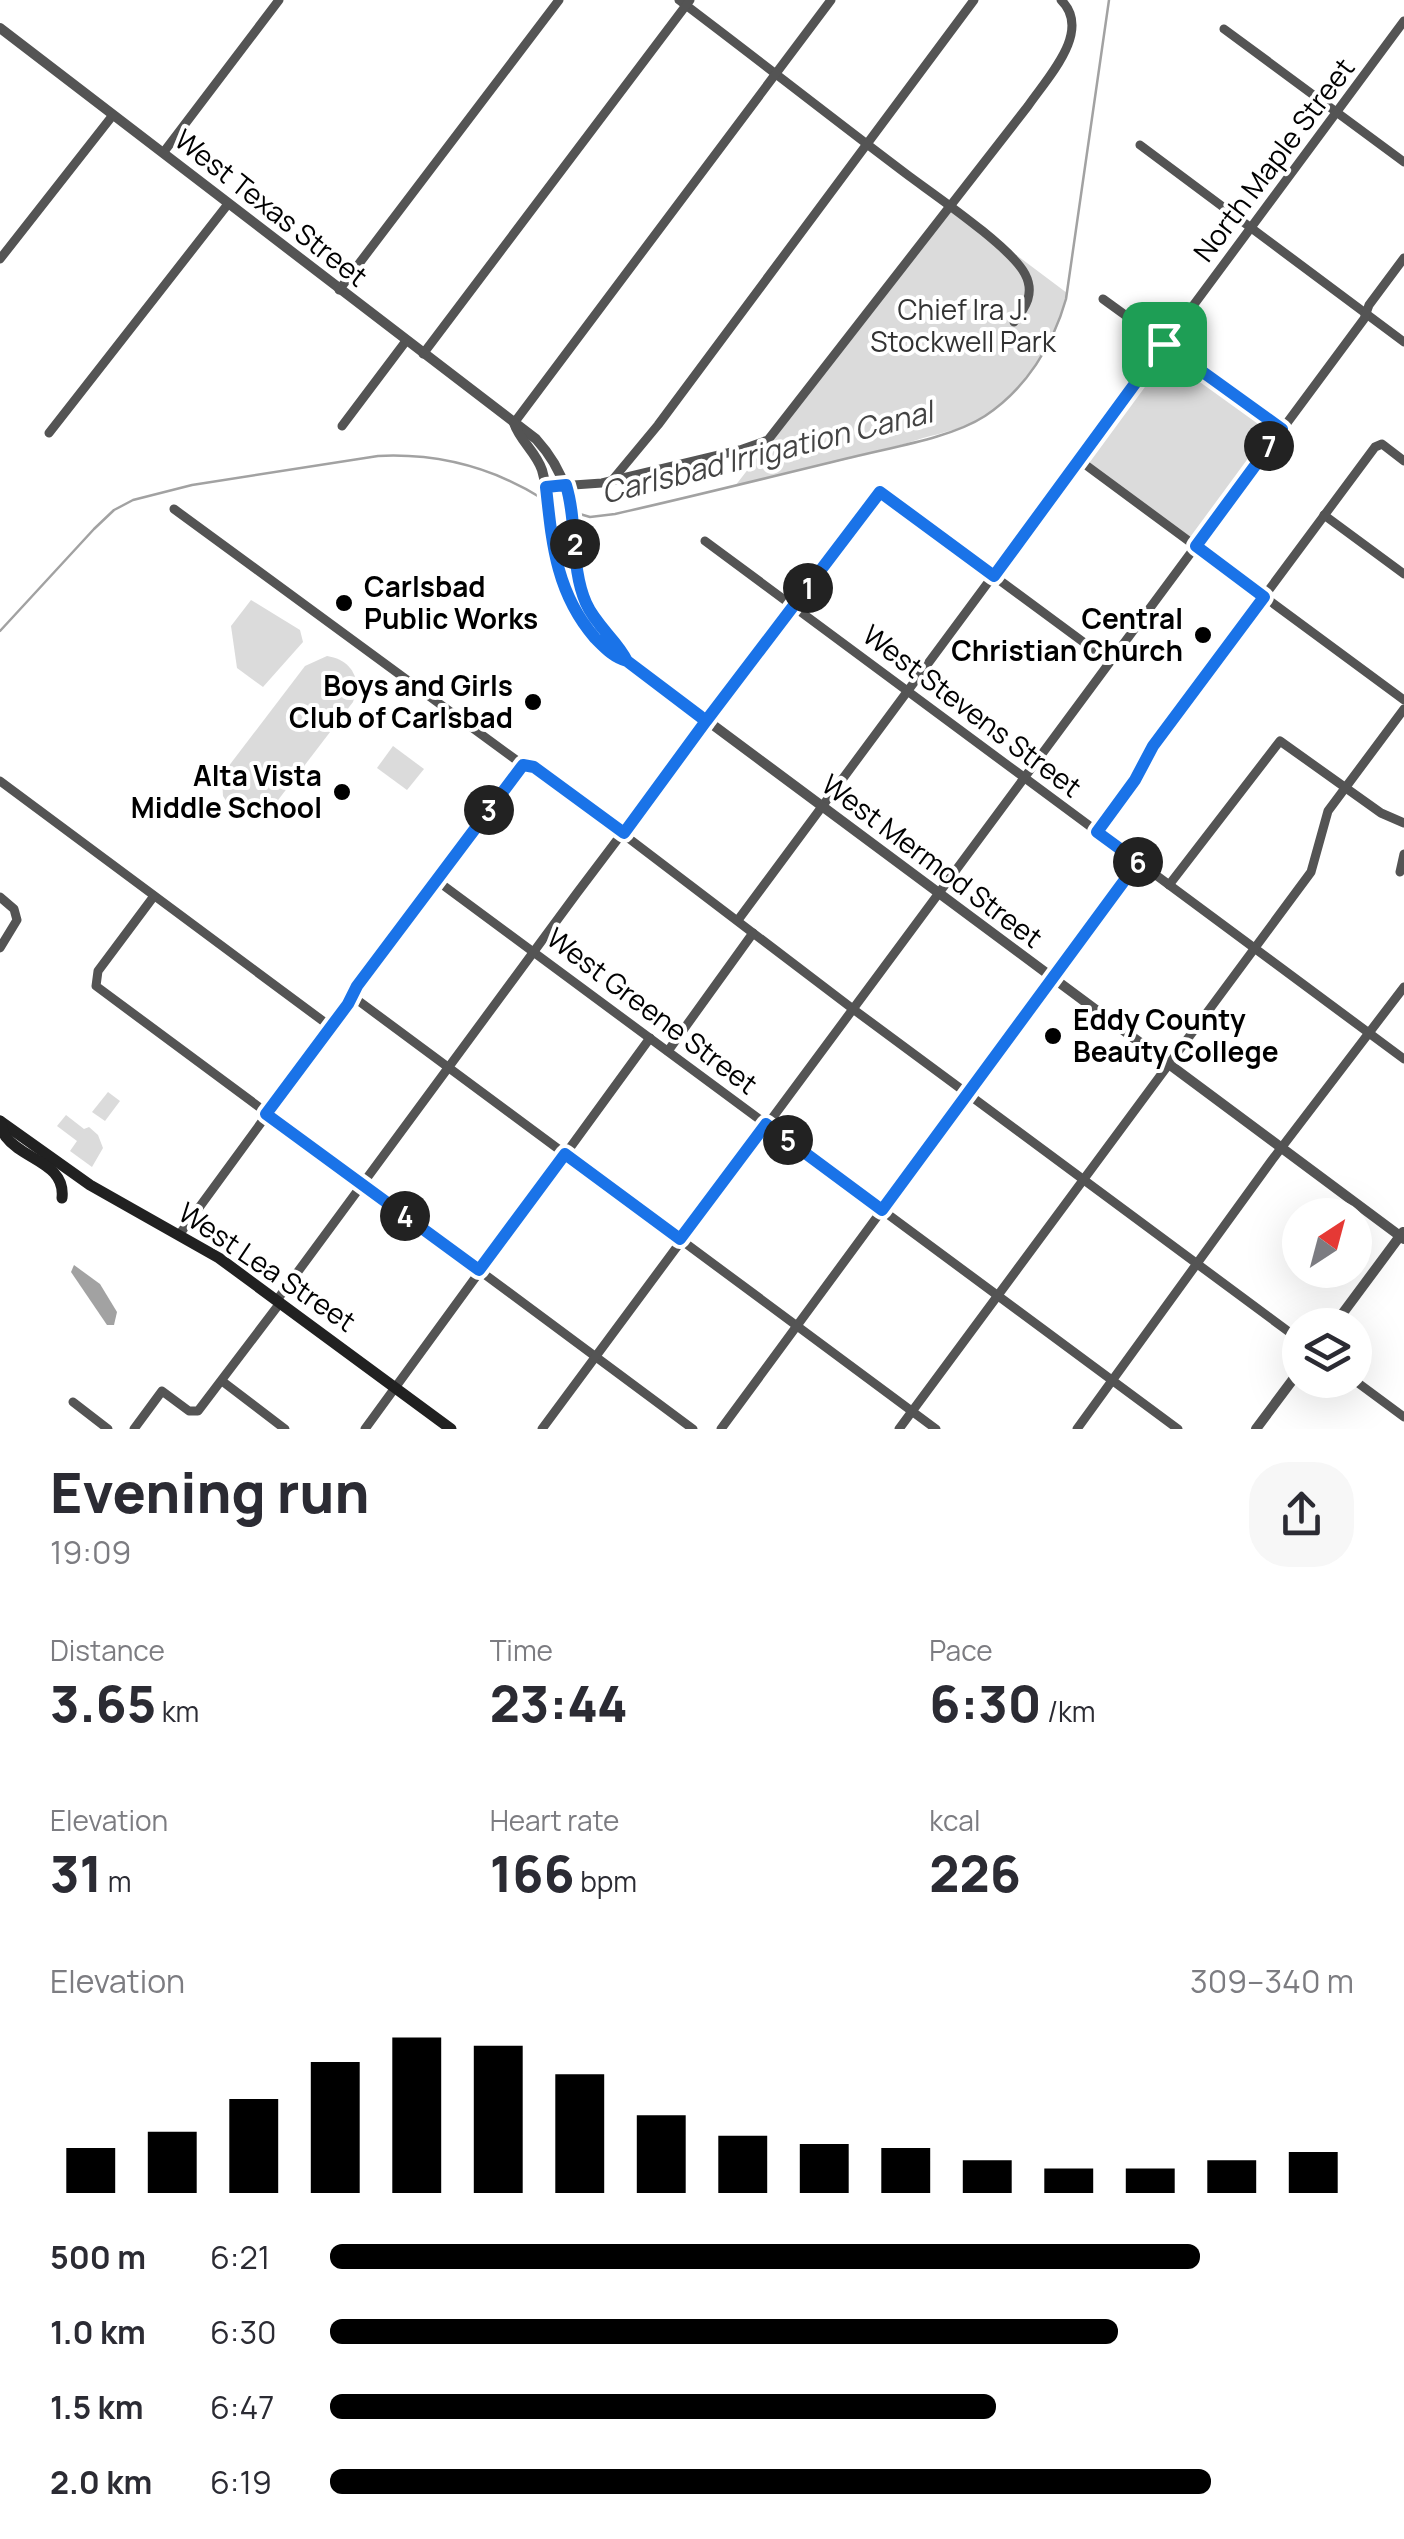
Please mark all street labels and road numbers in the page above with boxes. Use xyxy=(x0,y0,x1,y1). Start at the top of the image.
street label: North Maple Street xyxy=(1184,50,1362,269)
street label: West Texas Street xyxy=(167,120,376,295)
street label: West Stevens Street xyxy=(855,615,1090,805)
street label: West Mermod Street xyxy=(815,765,1051,956)
street label: West Greene Street xyxy=(539,918,766,1102)
street label: West Lea Street xyxy=(171,1193,364,1340)

